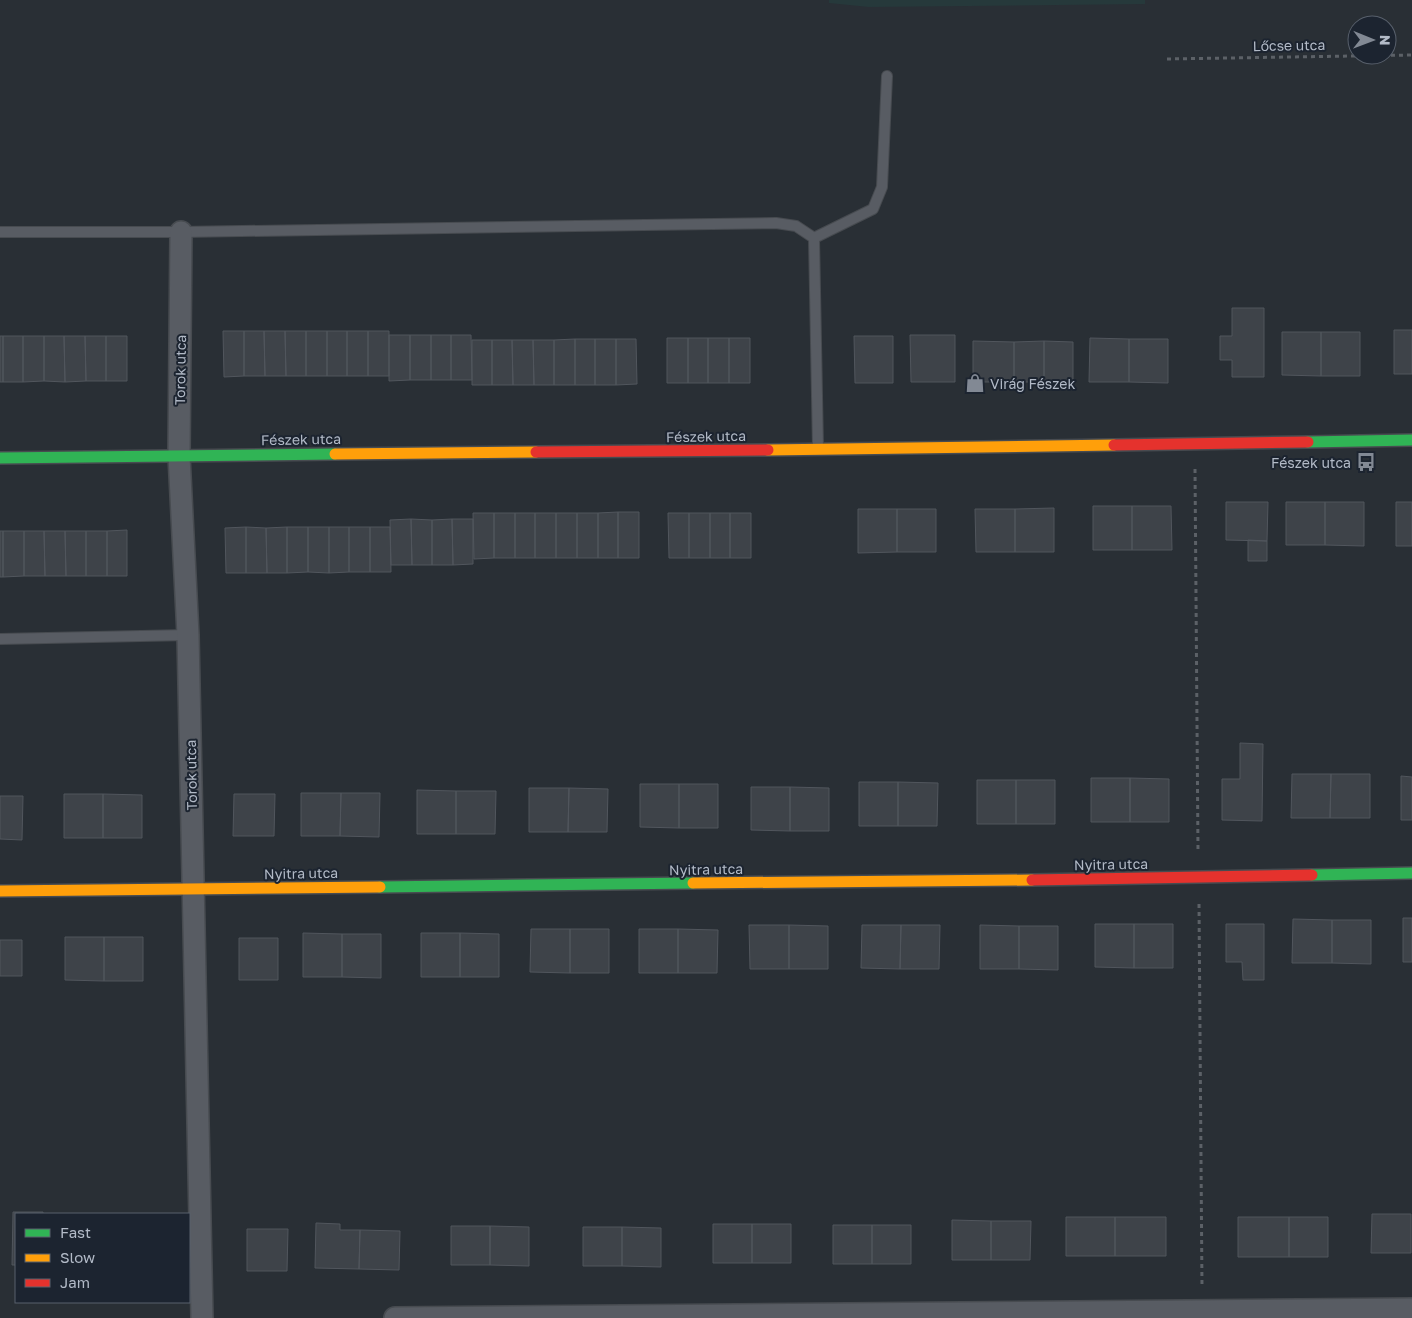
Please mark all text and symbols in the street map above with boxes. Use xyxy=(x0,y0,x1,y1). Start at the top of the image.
north arrow xyxy=(1347,15,1397,65)
text: N xyxy=(1377,35,1394,46)
street label: Lőcse utca xyxy=(1253,36,1325,54)
street label: Torok utca xyxy=(171,335,189,405)
shop icon: Virág Fészek xyxy=(964,372,986,394)
place label: Virág Fészek xyxy=(990,375,1075,392)
street label: Fészek utca xyxy=(666,427,746,445)
street label: Fészek utca xyxy=(261,430,341,448)
bus stop icon: Fészek utca xyxy=(1355,451,1377,473)
place label: Fészek utca xyxy=(1271,454,1351,471)
street label: Torok utca xyxy=(182,740,200,810)
street label: Nyitra utca xyxy=(1074,855,1148,873)
street label: Nyitra utca xyxy=(669,860,743,878)
street label: Nyitra utca xyxy=(264,864,338,882)
legend xyxy=(15,1213,190,1303)
text: Fast xyxy=(60,1223,91,1241)
text: Slow xyxy=(60,1248,95,1266)
text: Jam xyxy=(60,1273,90,1291)

